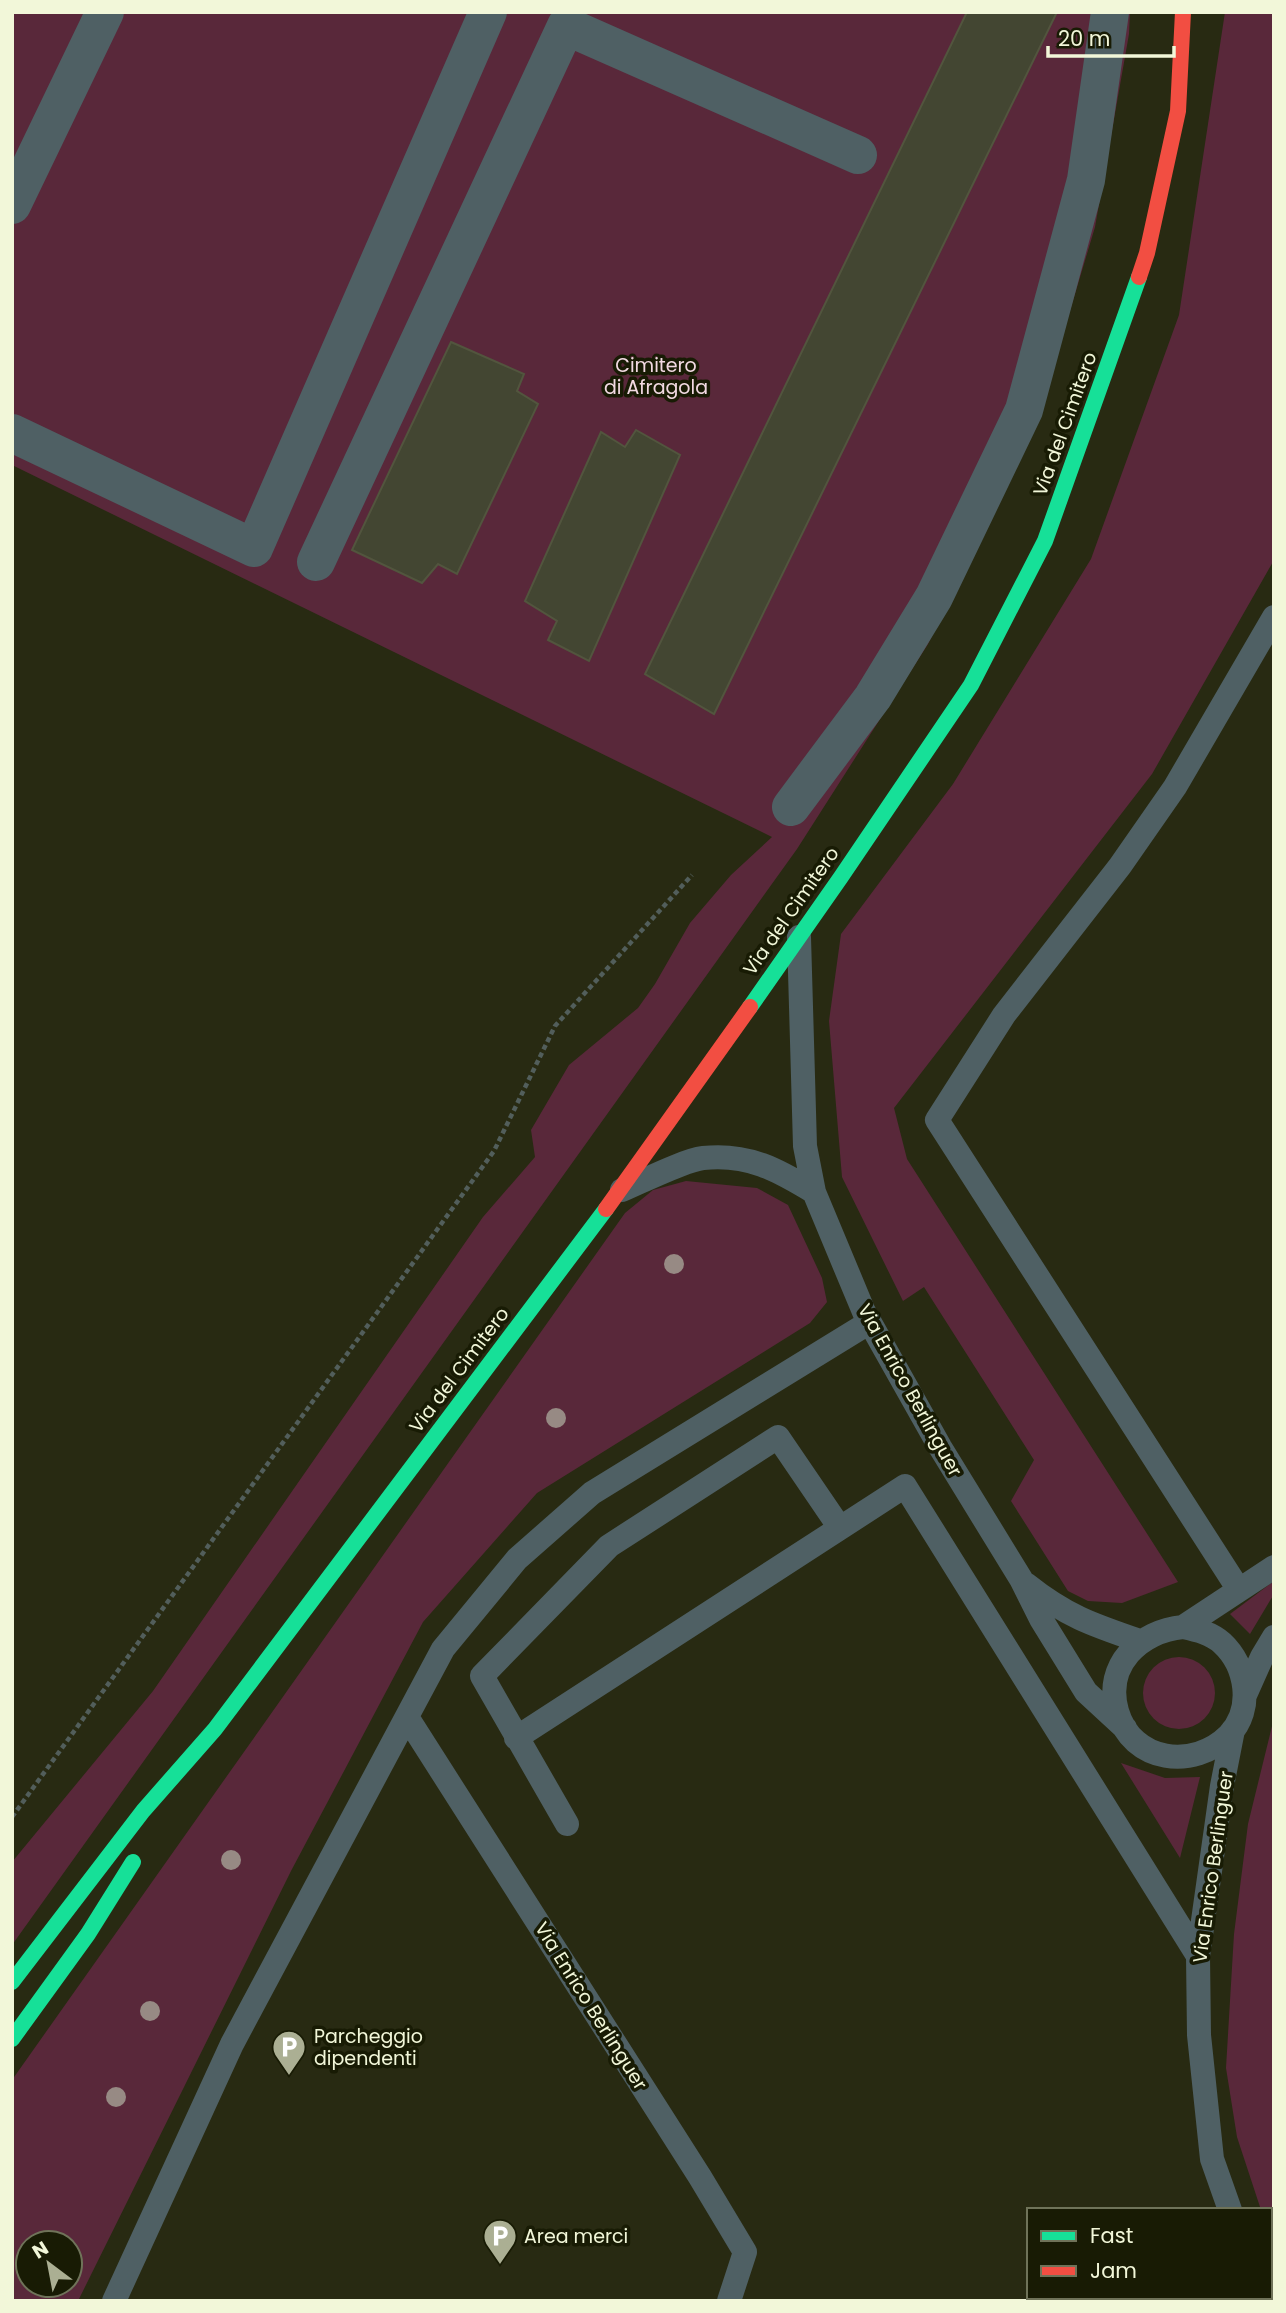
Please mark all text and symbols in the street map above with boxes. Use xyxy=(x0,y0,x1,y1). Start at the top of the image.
scale bar xyxy=(1048,14,1174,58)
text: 20 m xyxy=(1058,24,1111,53)
street label: Via del Cimitero xyxy=(1026,348,1104,500)
park label: Cimitero di Afragola xyxy=(604,352,708,401)
street label: Via del Cimitero xyxy=(737,841,845,981)
street label: Via Enrico Berlinguer xyxy=(851,1299,969,1481)
street label: Via del Cimitero xyxy=(403,1301,515,1439)
street label: Via Enrico Berlinguer xyxy=(1186,1769,1240,1965)
street label: Via Enrico Berlinguer xyxy=(528,1917,654,2095)
place label: Parcheggio dipendenti xyxy=(314,2023,423,2072)
parking icon: Parcheggio dipendenti xyxy=(270,2028,308,2077)
legend xyxy=(1027,2208,1272,2299)
parking icon: Area merci xyxy=(481,2217,519,2266)
text: Fast xyxy=(1090,2221,1133,2250)
place label: Area merci xyxy=(524,2223,628,2250)
north arrow xyxy=(14,2229,84,2299)
text: N xyxy=(27,2235,53,2265)
text: Jam xyxy=(1090,2256,1137,2285)

